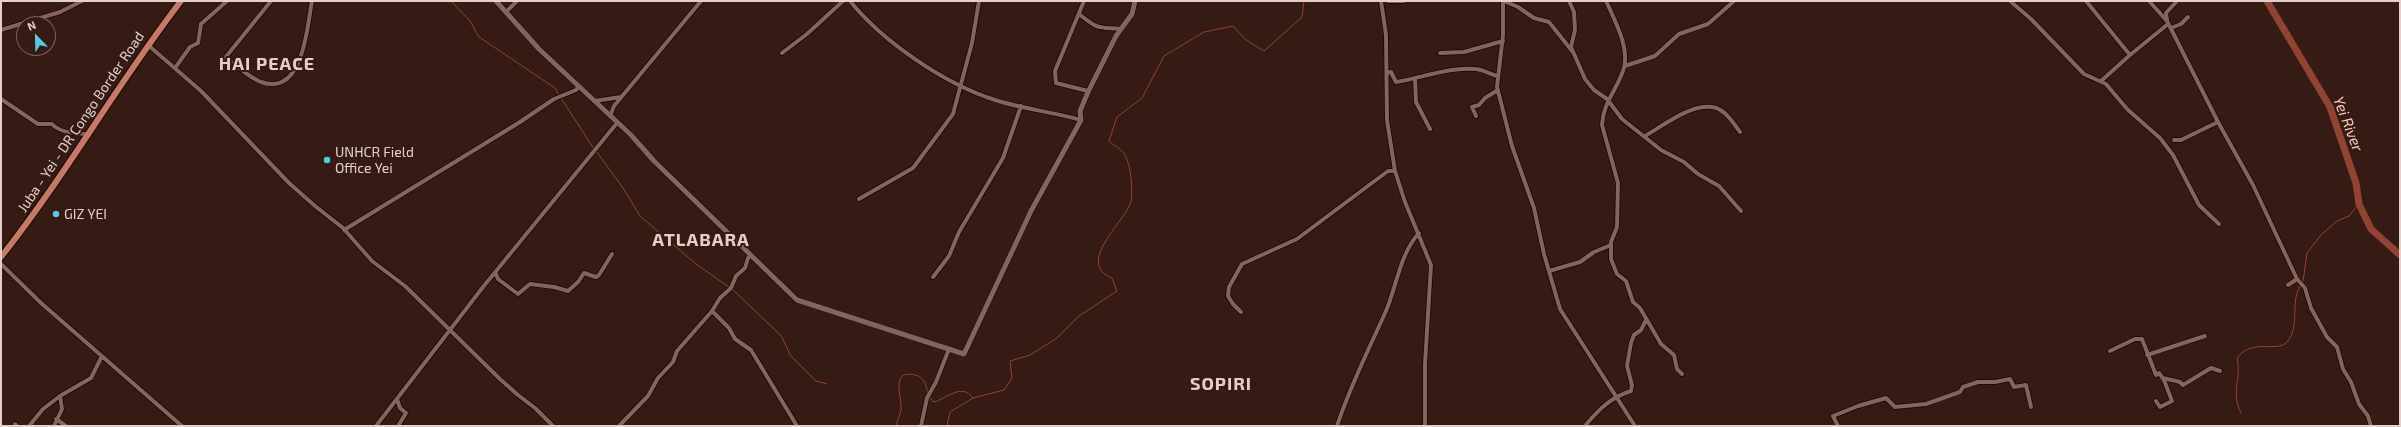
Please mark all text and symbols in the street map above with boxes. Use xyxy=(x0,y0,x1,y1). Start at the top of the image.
north arrow xyxy=(16,16,56,56)
text: N xyxy=(25,18,38,33)
street label: Juba - Yei - DR Congo Border Road xyxy=(14,29,148,215)
district label: HAI PEACE xyxy=(219,53,315,75)
water label: Yei River xyxy=(2329,94,2367,154)
place label: UNHCR Field Office Yei xyxy=(335,144,414,176)
marker: UNHCR Field Office Yei xyxy=(322,155,332,165)
place label: GIZ YEI xyxy=(64,206,107,222)
marker: GIZ YEI xyxy=(51,209,61,219)
district label: ATLABARA xyxy=(652,229,750,251)
district label: SOPIRI xyxy=(1190,373,1252,395)

